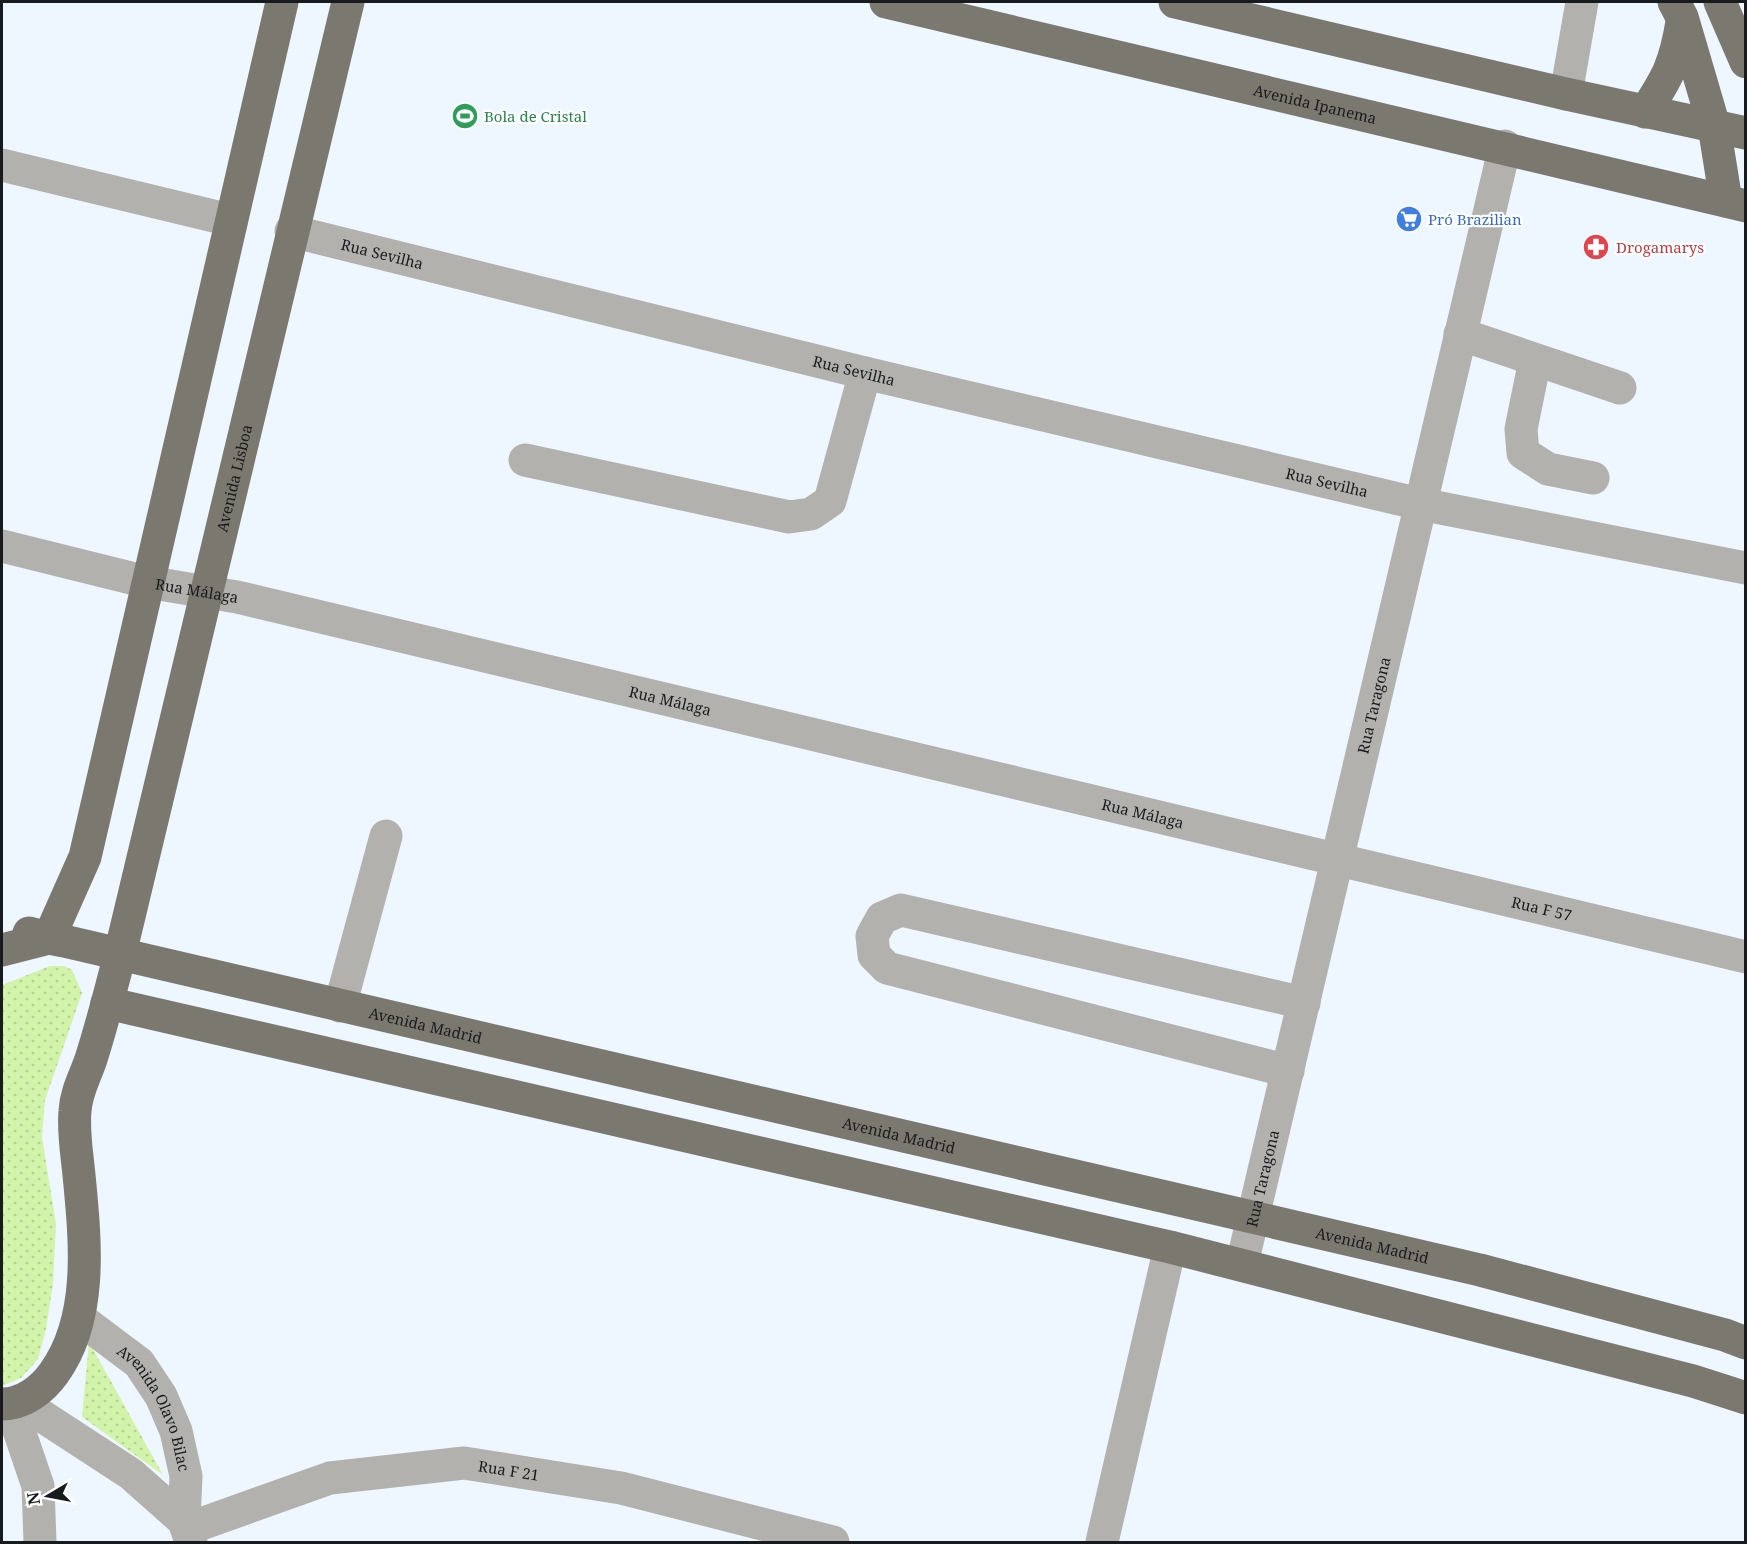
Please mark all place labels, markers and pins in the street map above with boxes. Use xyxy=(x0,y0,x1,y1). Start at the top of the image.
sports icon: Bola de Cristal xyxy=(450,101,480,131)
place label: Bola de Cristal xyxy=(484,106,587,126)
supermarket icon: Pró Brazilian xyxy=(1394,204,1424,234)
place label: Pró Brazilian xyxy=(1428,209,1522,229)
pharmacy icon: Drogamarys xyxy=(1581,232,1611,262)
place label: Drogamarys xyxy=(1616,237,1704,257)

